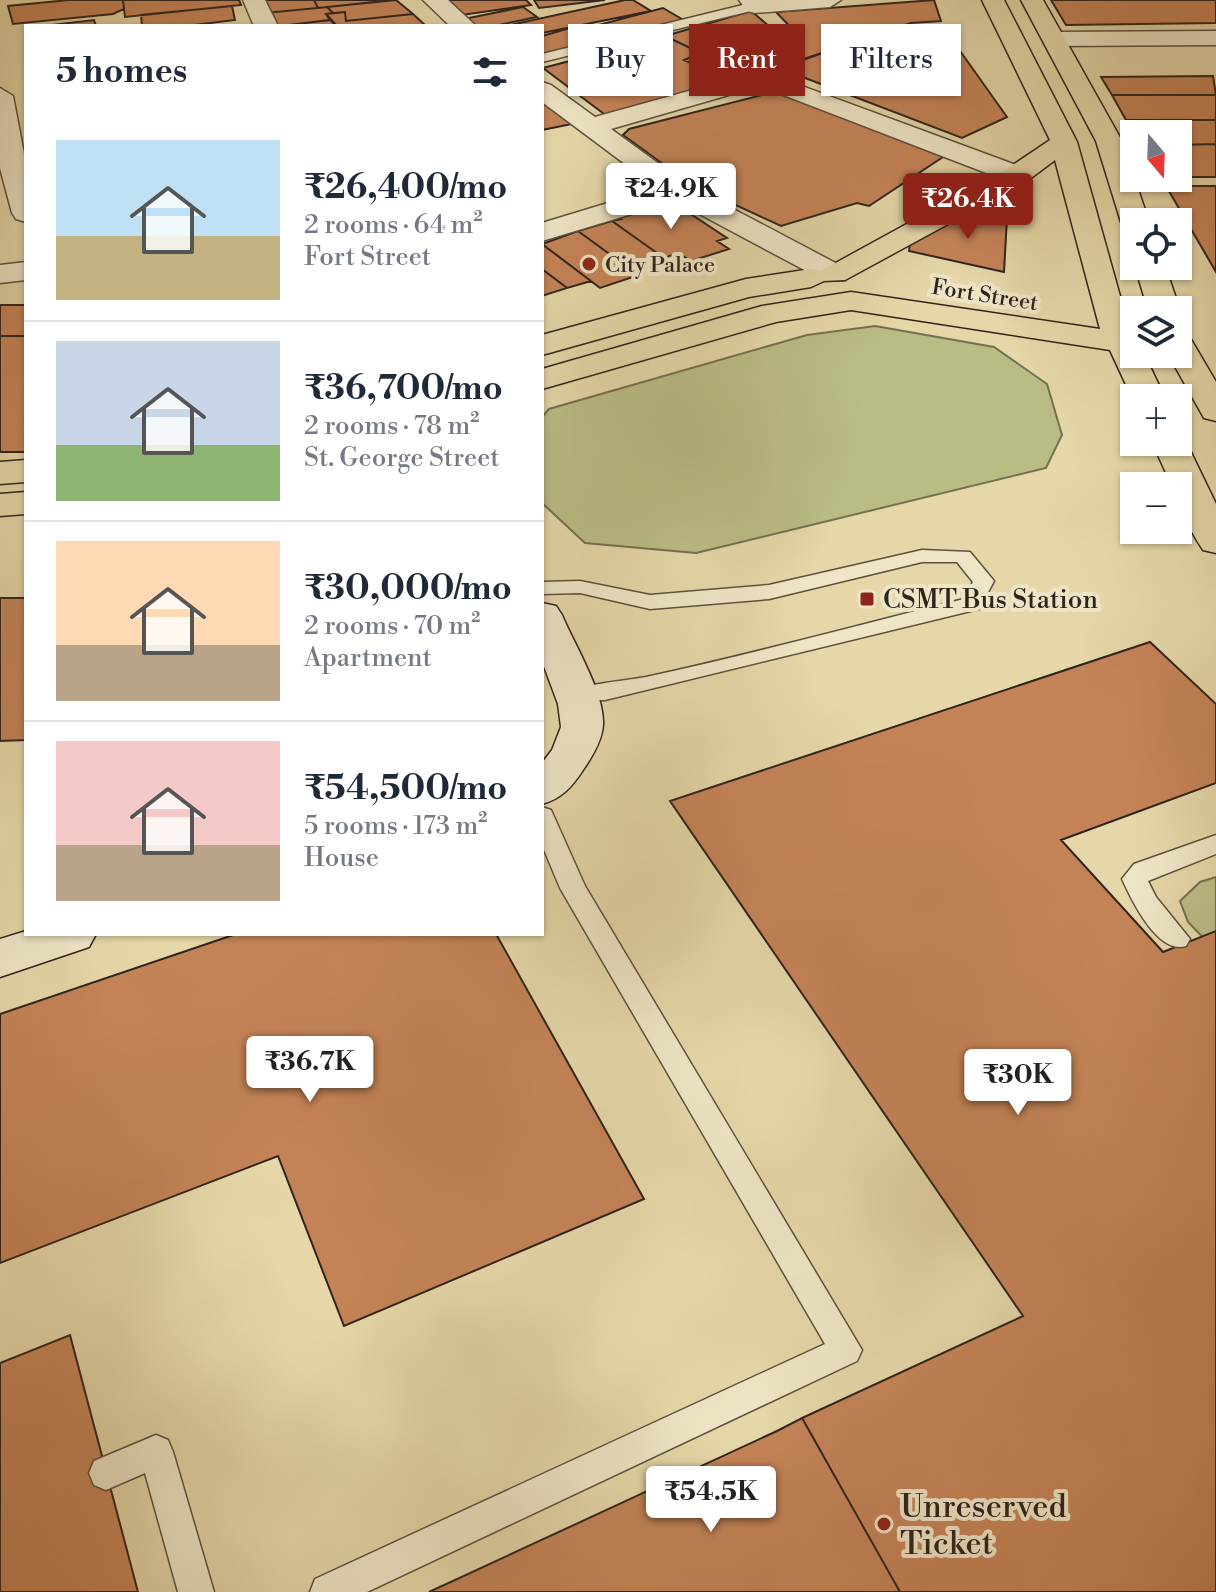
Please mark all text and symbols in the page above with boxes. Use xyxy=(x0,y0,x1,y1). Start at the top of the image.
chip: Buy xyxy=(568,24,673,96)
chip: Rent xyxy=(689,24,805,96)
chip: Filters xyxy=(821,24,961,96)
icon: filters xyxy=(468,50,512,94)
text: 5 homes xyxy=(56,51,187,93)
north arrow xyxy=(1120,120,1192,192)
map controls xyxy=(1120,120,1192,544)
pin: ₹24.9K xyxy=(606,163,736,231)
text: ₹26,400/mo xyxy=(304,167,507,209)
icon: home xyxy=(120,172,216,268)
text: ₹24.9K xyxy=(624,173,718,205)
pin: ₹26.4K xyxy=(903,173,1033,241)
text: ₹26.4K xyxy=(921,183,1015,215)
button: locate xyxy=(1120,208,1192,280)
text: 2 rooms · 64 m² xyxy=(304,209,483,241)
text: Fort Street xyxy=(304,241,431,273)
place label: City Palace xyxy=(605,252,715,279)
marker: City Palace xyxy=(580,255,598,273)
street label: Fort Street xyxy=(930,274,1040,317)
button: layers xyxy=(1120,296,1192,368)
text: ₹36,700/mo xyxy=(304,368,503,410)
icon: home xyxy=(120,373,216,469)
button: + xyxy=(1120,384,1192,456)
text: 2 rooms · 78 m² xyxy=(304,410,479,442)
text: St. George Street xyxy=(304,442,500,474)
button: − xyxy=(1120,472,1192,544)
text: ₹30,000/mo xyxy=(304,568,512,610)
icon: home xyxy=(120,573,216,669)
place label: CSMT Bus Station xyxy=(883,584,1098,616)
marker: CSMT Bus Station xyxy=(858,590,876,608)
text: 2 rooms · 70 m² xyxy=(304,610,480,642)
text: Apartment xyxy=(304,642,432,674)
text: ₹54,500/mo xyxy=(304,768,507,810)
icon: home xyxy=(120,773,216,869)
text: 5 rooms · 173 m² xyxy=(304,810,487,842)
text: House xyxy=(304,842,379,874)
pin: ₹36.7K xyxy=(245,1036,375,1104)
text: ₹36.7K xyxy=(264,1046,356,1078)
pin: ₹30K xyxy=(971,1049,1065,1117)
text: ₹30K xyxy=(982,1059,1054,1091)
pin: ₹54.5K xyxy=(646,1466,776,1534)
text: ₹54.5K xyxy=(664,1476,758,1508)
place label: Unreserved Ticket xyxy=(900,1487,1067,1564)
marker: Unreserved Ticket xyxy=(875,1515,893,1533)

